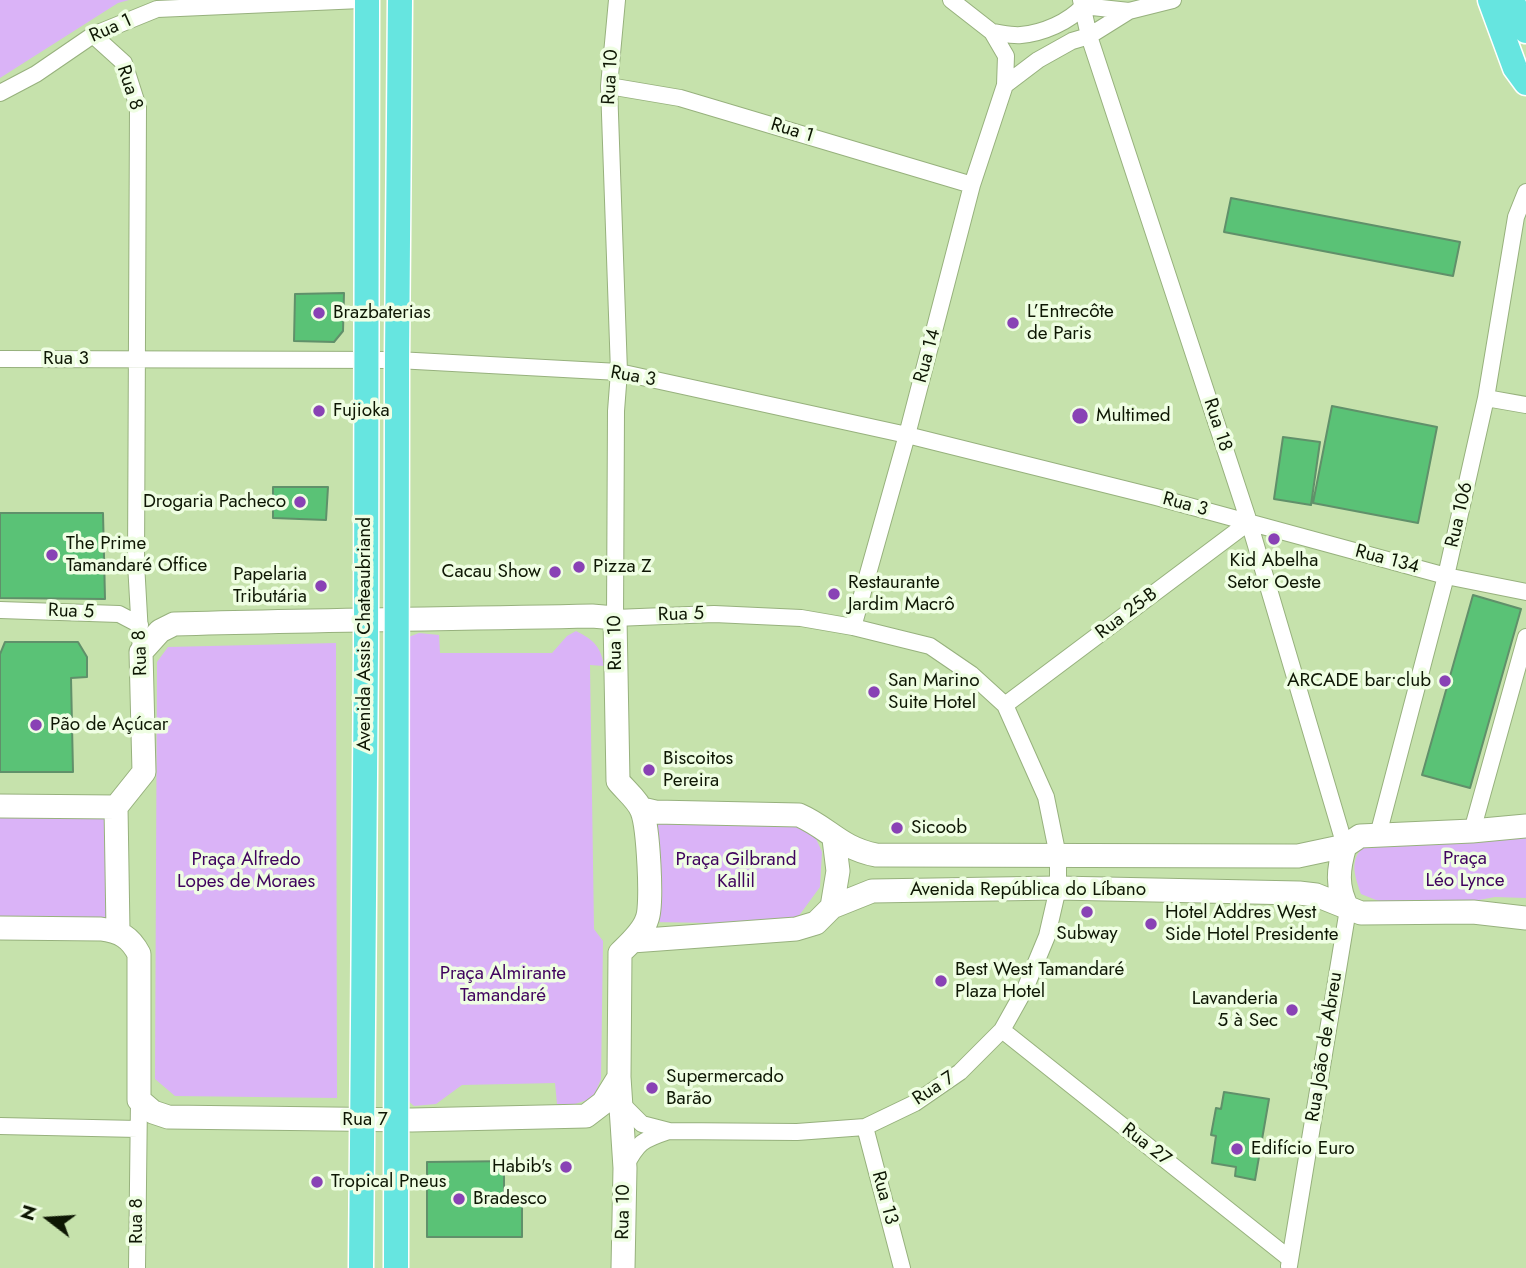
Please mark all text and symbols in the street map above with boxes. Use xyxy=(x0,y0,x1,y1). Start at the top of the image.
street label: Rua 1 xyxy=(86,10,136,48)
street label: Rua 10 xyxy=(598,49,624,105)
street label: Rua 8 xyxy=(111,63,147,113)
street label: Rua 1 xyxy=(768,114,816,148)
place label: L’Entrecôte de Paris xyxy=(1027,301,1114,345)
place label: Brazbaterias xyxy=(333,302,431,324)
marker: Brazbaterias xyxy=(311,305,327,321)
marker: L’Entrecôte de Paris xyxy=(1005,315,1021,331)
street label: Rua 14 xyxy=(910,326,946,386)
street label: Rua 3 xyxy=(43,348,89,370)
street label: Rua 3 xyxy=(608,362,658,392)
street label: Rua 18 xyxy=(1198,396,1236,454)
place label: Fujioka xyxy=(333,400,390,422)
marker: Fujioka xyxy=(311,403,327,419)
place label: Multimed xyxy=(1096,405,1171,427)
marker: Multimed xyxy=(1070,406,1090,426)
street label: Rua 106 xyxy=(1441,480,1479,550)
street label: Rua 3 xyxy=(1160,488,1210,522)
place label: Drogaria Pacheco xyxy=(143,491,286,513)
marker: Drogaria Pacheco xyxy=(292,494,308,510)
street label: Avenida Assis Chateaubriand xyxy=(354,517,376,751)
marker: Kid Abelha Setor Oeste xyxy=(1266,531,1282,547)
place label: The Prime Tamandaré Office xyxy=(66,533,207,577)
street label: Rua 134 xyxy=(1352,541,1422,579)
marker: The Prime Tamandaré Office xyxy=(44,547,60,563)
place label: Kid Abelha Setor Oeste xyxy=(1227,550,1321,594)
place label: Pizza Z xyxy=(593,556,652,578)
marker: Pizza Z xyxy=(571,559,587,575)
place label: Cacau Show xyxy=(442,561,541,583)
place label: Papelaria Tributária xyxy=(233,564,307,608)
marker: Cacau Show xyxy=(547,564,563,580)
place label: Restaurante Jardim Macrô xyxy=(848,572,955,616)
marker: Papelaria Tributária xyxy=(313,578,329,594)
street label: Rua 25-B xyxy=(1092,583,1162,645)
marker: Restaurante Jardim Macrô xyxy=(826,586,842,602)
street label: Rua 5 xyxy=(48,600,94,624)
street label: Rua 5 xyxy=(658,603,704,627)
street label: Rua 10 xyxy=(604,615,628,671)
street label: Rua 8 xyxy=(129,630,153,676)
place label: San Marino Suite Hotel xyxy=(888,670,980,714)
place label: ARCADE bar•club xyxy=(1287,670,1431,692)
marker: ARCADE bar•club xyxy=(1437,673,1453,689)
marker: San Marino Suite Hotel xyxy=(866,684,882,700)
place label: Pão de Açúcar xyxy=(50,714,168,736)
marker: Pão de Açúcar xyxy=(28,717,44,733)
place label: Biscoitos Pereira xyxy=(663,748,733,792)
marker: Biscoitos Pereira xyxy=(641,762,657,778)
place label: Sicoob xyxy=(911,817,967,839)
marker: Sicoob xyxy=(889,820,905,836)
park label: Praça Léo Lynce xyxy=(1425,848,1505,892)
park label: Praça Alfredo Lopes de Moraes xyxy=(177,849,315,893)
park label: Praça Gilbrand Kallil xyxy=(676,849,796,893)
street label: Avenida República do Líbano xyxy=(910,879,1146,901)
place label: Hotel Addres West Side Hotel Presidente xyxy=(1165,902,1339,946)
marker: Subway xyxy=(1079,904,1095,920)
marker: Hotel Addres West Side Hotel Presidente xyxy=(1143,916,1159,932)
place label: Subway xyxy=(1056,923,1118,945)
place label: Best West Tamandaré Plaza Hotel xyxy=(955,959,1124,1003)
park label: Praça Almirante Tamandaré xyxy=(440,963,566,1007)
street label: Rua João de Abreu xyxy=(1302,970,1348,1124)
marker: Best West Tamandaré Plaza Hotel xyxy=(933,973,949,989)
place label: Lavanderia 5 à Sec xyxy=(1192,988,1278,1032)
marker: Lavanderia 5 à Sec xyxy=(1284,1002,1300,1018)
place label: Supermercado Barão xyxy=(666,1066,784,1110)
street label: Rua 7 xyxy=(909,1067,959,1111)
marker: Supermercado Barão xyxy=(644,1080,660,1096)
street label: Rua 7 xyxy=(342,1109,388,1131)
street label: Rua 27 xyxy=(1117,1119,1175,1171)
place label: Edifício Euro xyxy=(1251,1138,1355,1160)
marker: Edifício Euro xyxy=(1229,1141,1245,1157)
place label: Habib's xyxy=(492,1156,552,1178)
marker: Habib's xyxy=(558,1159,574,1175)
street label: Rua 13 xyxy=(866,1169,902,1227)
place label: Tropical Pneus xyxy=(331,1171,446,1193)
marker: Tropical Pneus xyxy=(309,1174,325,1190)
north arrow xyxy=(14,1184,84,1254)
street label: Rua 10 xyxy=(612,1184,636,1240)
place label: Bradesco xyxy=(473,1188,547,1210)
marker: Bradesco xyxy=(451,1191,467,1207)
street label: Rua 8 xyxy=(126,1198,148,1244)
text: N xyxy=(13,1202,44,1224)

